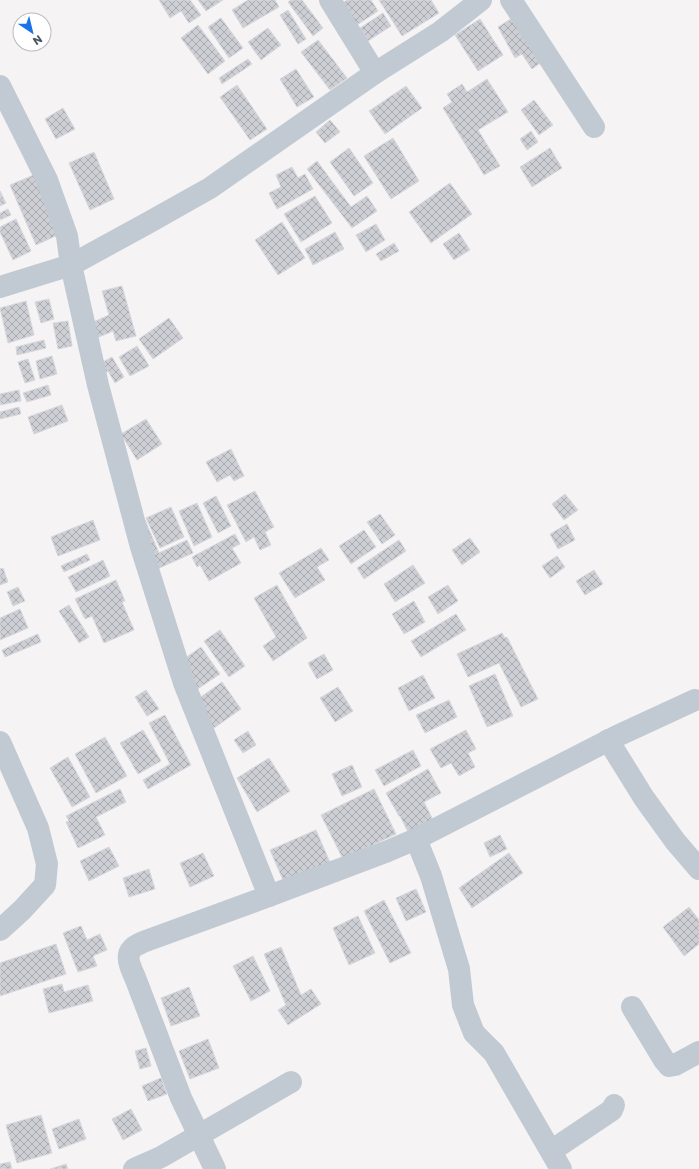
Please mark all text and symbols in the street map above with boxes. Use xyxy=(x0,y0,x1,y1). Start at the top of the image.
north arrow xyxy=(12,12,52,52)
text: N xyxy=(30,31,46,49)

